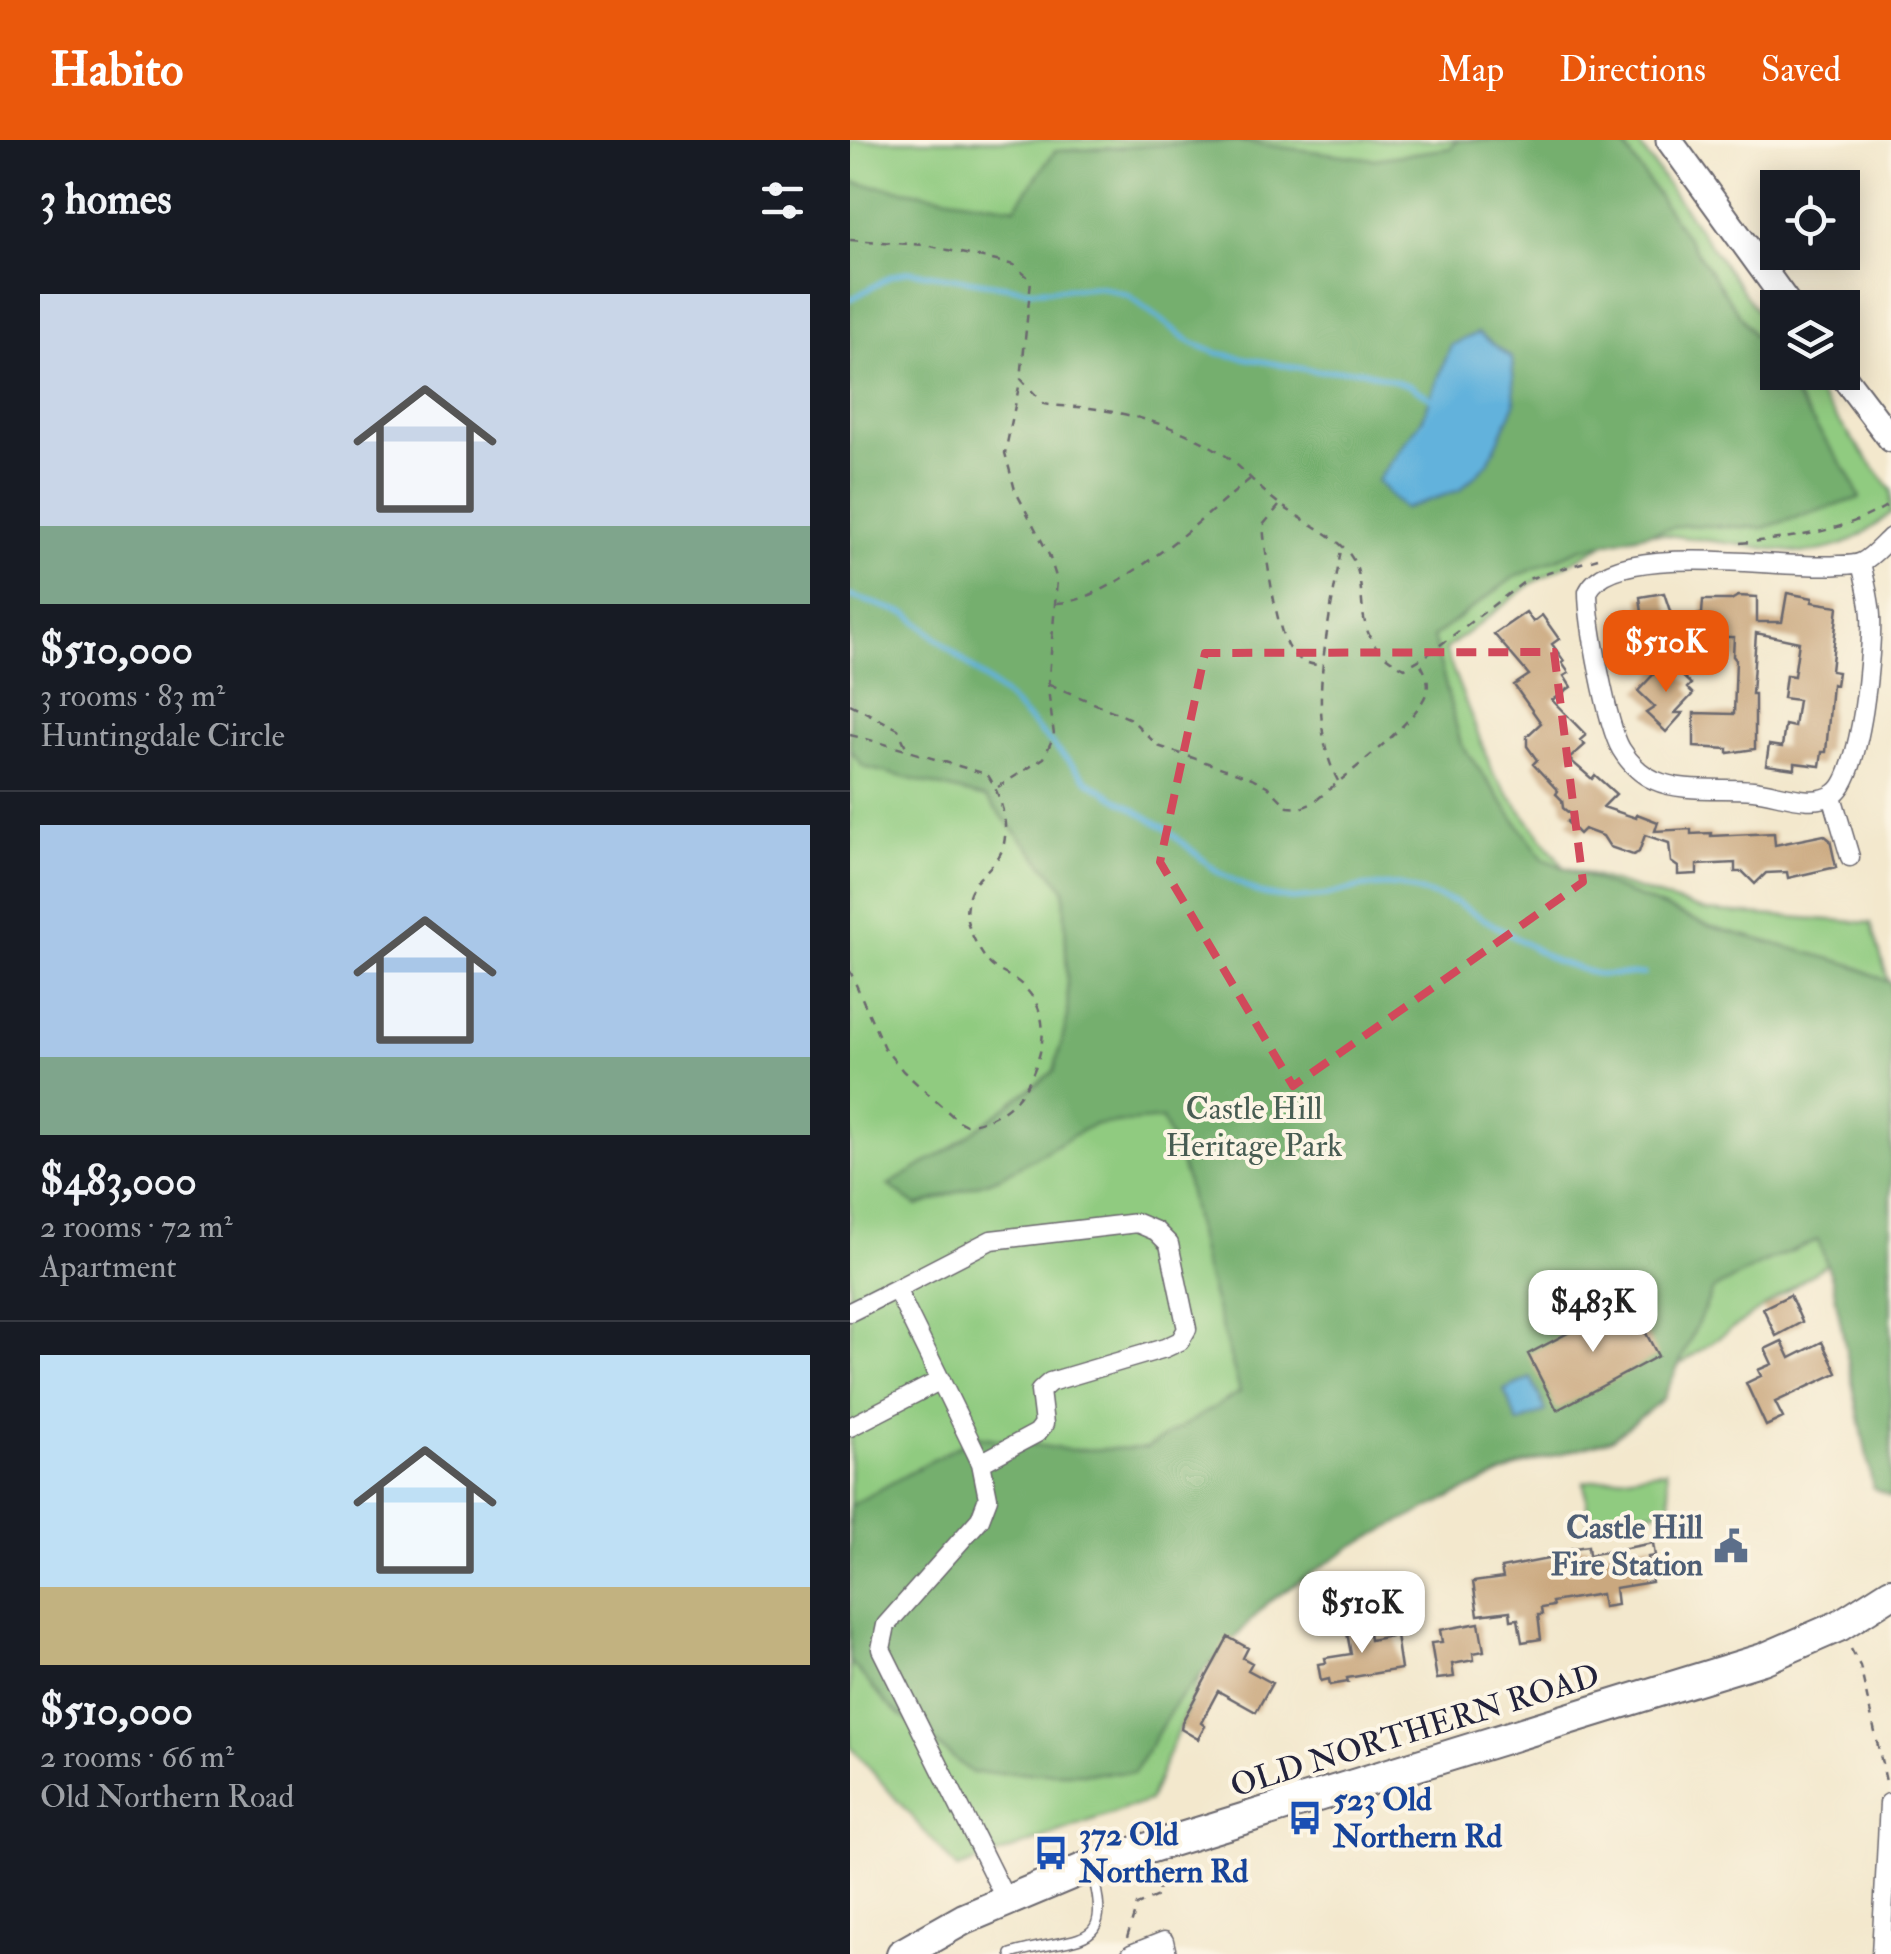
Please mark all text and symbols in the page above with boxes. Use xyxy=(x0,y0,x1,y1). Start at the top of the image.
text: Habito xyxy=(50,40,183,100)
text: Map xyxy=(1438,48,1504,92)
text: Directions xyxy=(1559,48,1706,92)
text: Saved xyxy=(1761,48,1841,92)
map controls xyxy=(1760,170,1860,390)
button: locate xyxy=(1760,170,1860,270)
icon: filters xyxy=(755,173,810,228)
text: 3 homes xyxy=(40,174,172,226)
button: layers xyxy=(1760,290,1860,390)
icon: home xyxy=(335,359,515,539)
pin: $510K xyxy=(1596,610,1736,695)
text: $510K xyxy=(1625,622,1707,662)
text: $510,000 xyxy=(40,624,193,676)
text: 3 rooms · 83 m² xyxy=(40,676,225,716)
text: Huntingdale Circle xyxy=(40,716,285,756)
icon: home xyxy=(335,890,515,1070)
park label: Castle Hill Heritage Park xyxy=(1165,1089,1343,1166)
text: $483,000 xyxy=(40,1155,197,1207)
text: 2 rooms · 72 m² xyxy=(40,1207,233,1247)
text: Apartment xyxy=(40,1247,177,1287)
pin: $483K xyxy=(1523,1270,1663,1355)
text: $483K xyxy=(1550,1282,1636,1322)
icon: home xyxy=(335,1420,515,1600)
place label: Castle Hill Fire Station xyxy=(1551,1508,1704,1585)
public building icon: Castle Hill Fire Station xyxy=(1712,1527,1750,1565)
pin: $510K xyxy=(1292,1571,1432,1656)
text: $510K xyxy=(1321,1583,1403,1623)
street label: OLD NORTHERN ROAD xyxy=(1226,1656,1604,1806)
text: $510,000 xyxy=(40,1685,193,1737)
text: 2 rooms · 66 m² xyxy=(40,1737,234,1777)
text: Old Northern Road xyxy=(40,1777,294,1817)
place label: 523 Old Northern Rd xyxy=(1332,1780,1503,1857)
bus stop icon: 523 Old Northern Rd xyxy=(1286,1799,1324,1837)
place label: 372 Old Northern Rd xyxy=(1078,1815,1249,1892)
bus stop icon: 372 Old Northern Rd xyxy=(1032,1834,1070,1872)

